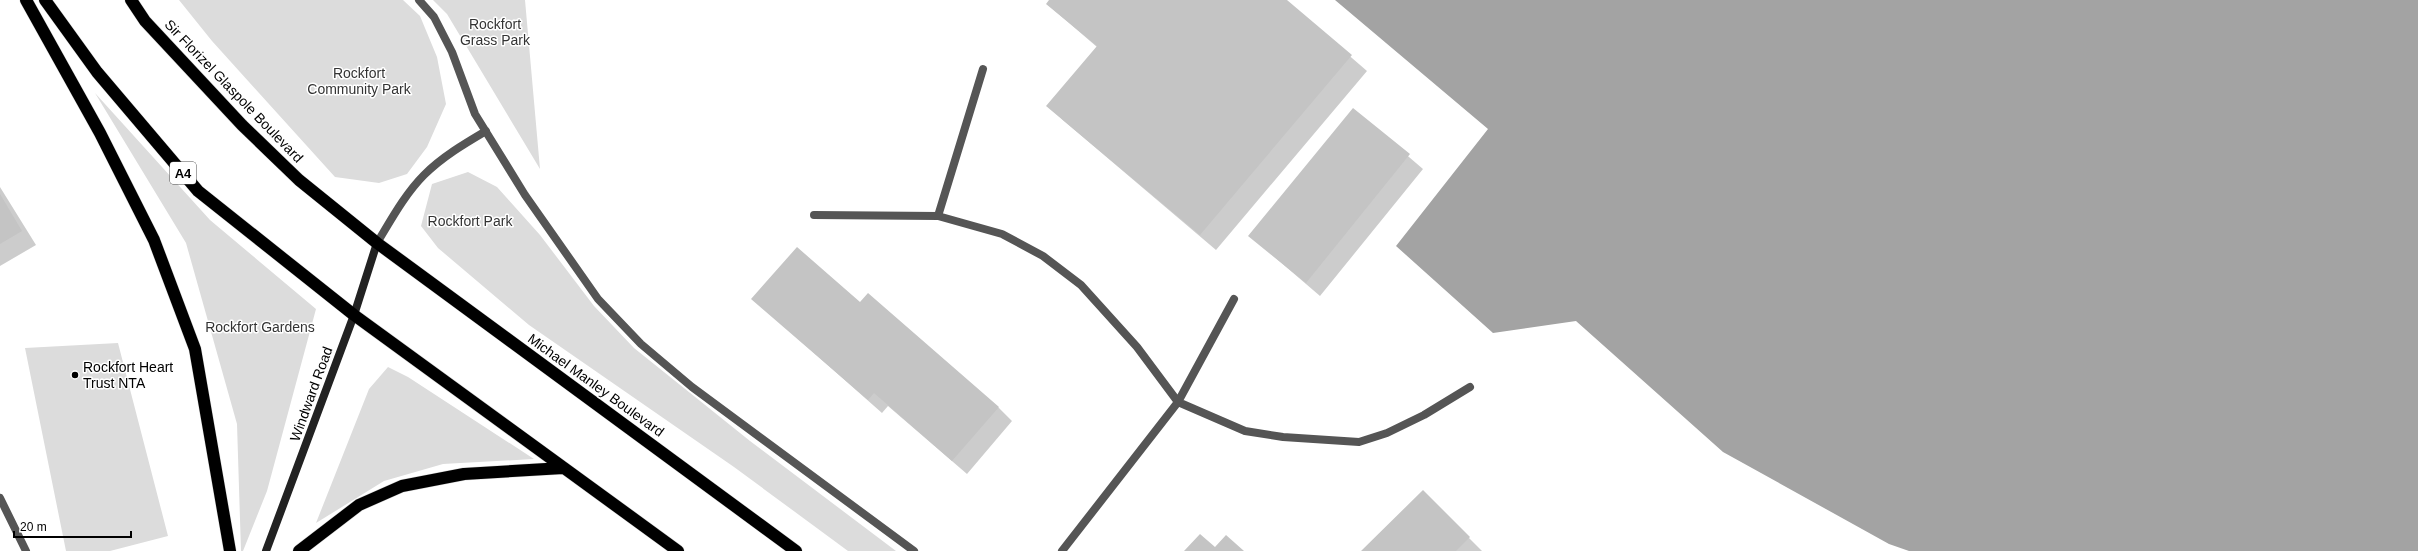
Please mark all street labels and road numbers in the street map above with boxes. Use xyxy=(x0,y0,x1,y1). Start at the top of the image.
street label: Sir Florizel Glaspole Boulevard xyxy=(161,16,307,166)
road number: A4 xyxy=(170,162,196,184)
street label: Michael Manley Boulevard xyxy=(525,330,667,440)
street label: Windward Road xyxy=(286,344,336,444)

